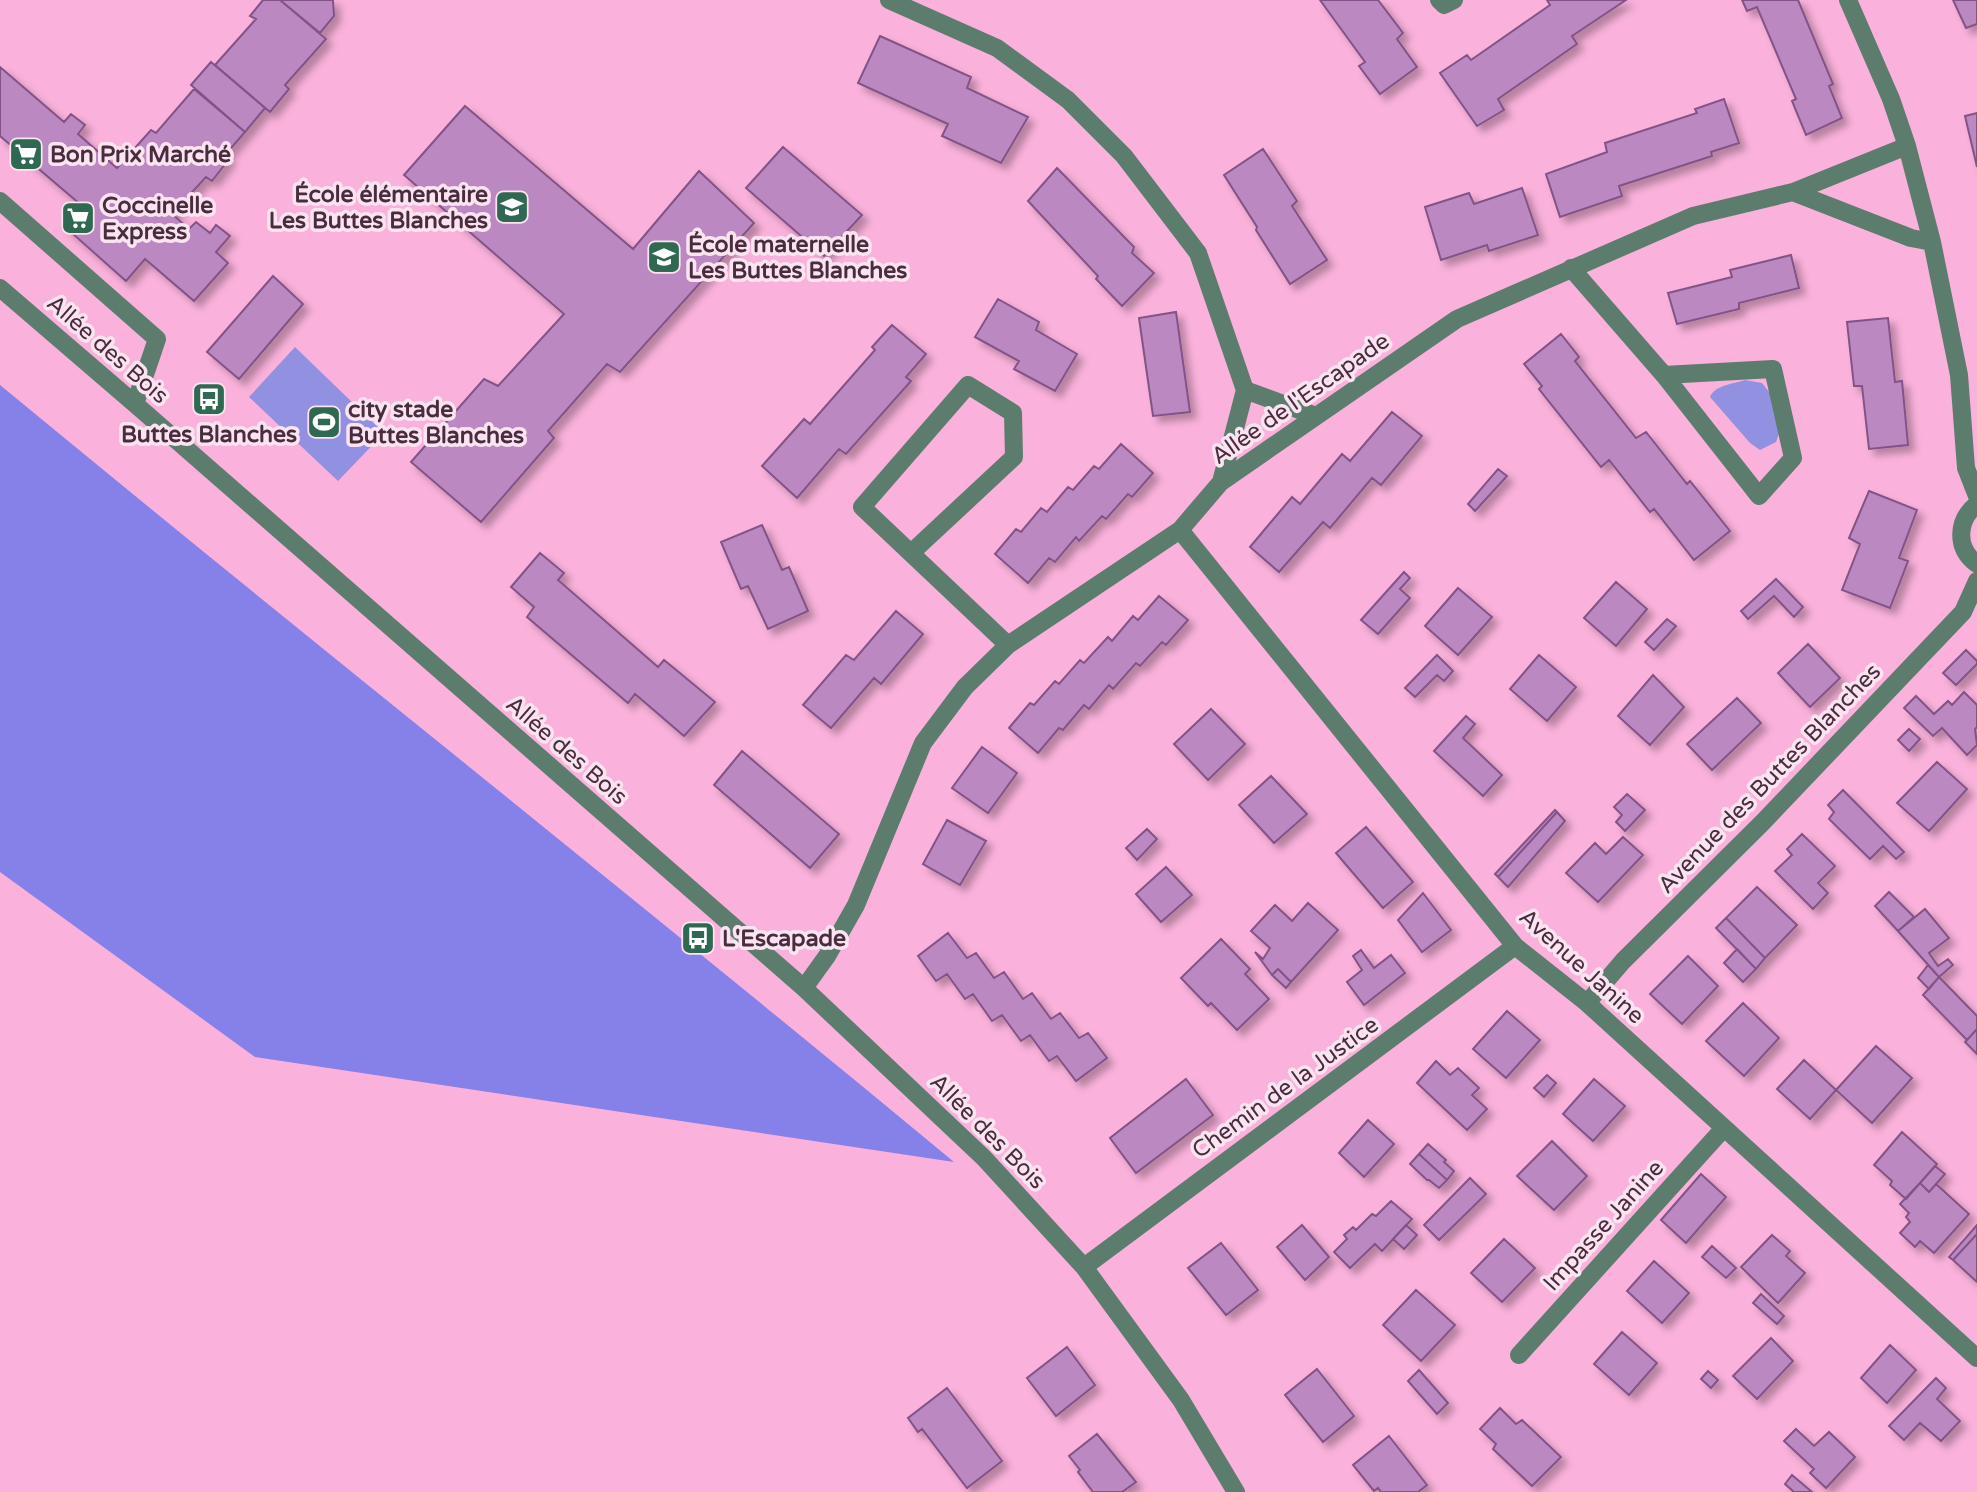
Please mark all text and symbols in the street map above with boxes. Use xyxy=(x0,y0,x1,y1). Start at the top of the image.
supermarket icon: Bon Prix Marché xyxy=(7,135,45,173)
place label: Bon Prix Marché xyxy=(50,141,231,169)
place label: École élémentaire Les Buttes Blanches xyxy=(269,181,488,235)
school or university icon: École élémentaire Les Buttes Blanches xyxy=(493,188,531,226)
place label: Coccinelle Express xyxy=(102,192,213,246)
supermarket icon: Coccinelle Express xyxy=(59,199,97,237)
place label: École maternelle Les Buttes Blanches xyxy=(688,231,907,285)
school or university icon: École maternelle Les Buttes Blanches xyxy=(645,238,683,276)
street label: Allée des Bois xyxy=(41,289,174,410)
street label: Allée de l'Escapade xyxy=(1206,327,1395,471)
bus stop icon: Buttes Blanches xyxy=(190,380,228,418)
place label: city stade Buttes Blanches xyxy=(348,396,524,450)
sports icon: city stade Buttes Blanches xyxy=(305,403,343,441)
place label: Buttes Blanches xyxy=(121,421,297,449)
street label: Avenue des Buttes Blanches xyxy=(1652,658,1887,900)
street label: Allée des Bois xyxy=(500,690,633,811)
street label: Avenue Janine xyxy=(1513,903,1650,1030)
bus stop icon: L'Escapade xyxy=(679,919,717,957)
place label: L'Escapade xyxy=(722,925,846,953)
street label: Chemin de la Justice xyxy=(1187,1011,1384,1165)
street label: Allée des Bois xyxy=(924,1068,1051,1195)
street label: Impasse Janine xyxy=(1538,1154,1670,1297)

